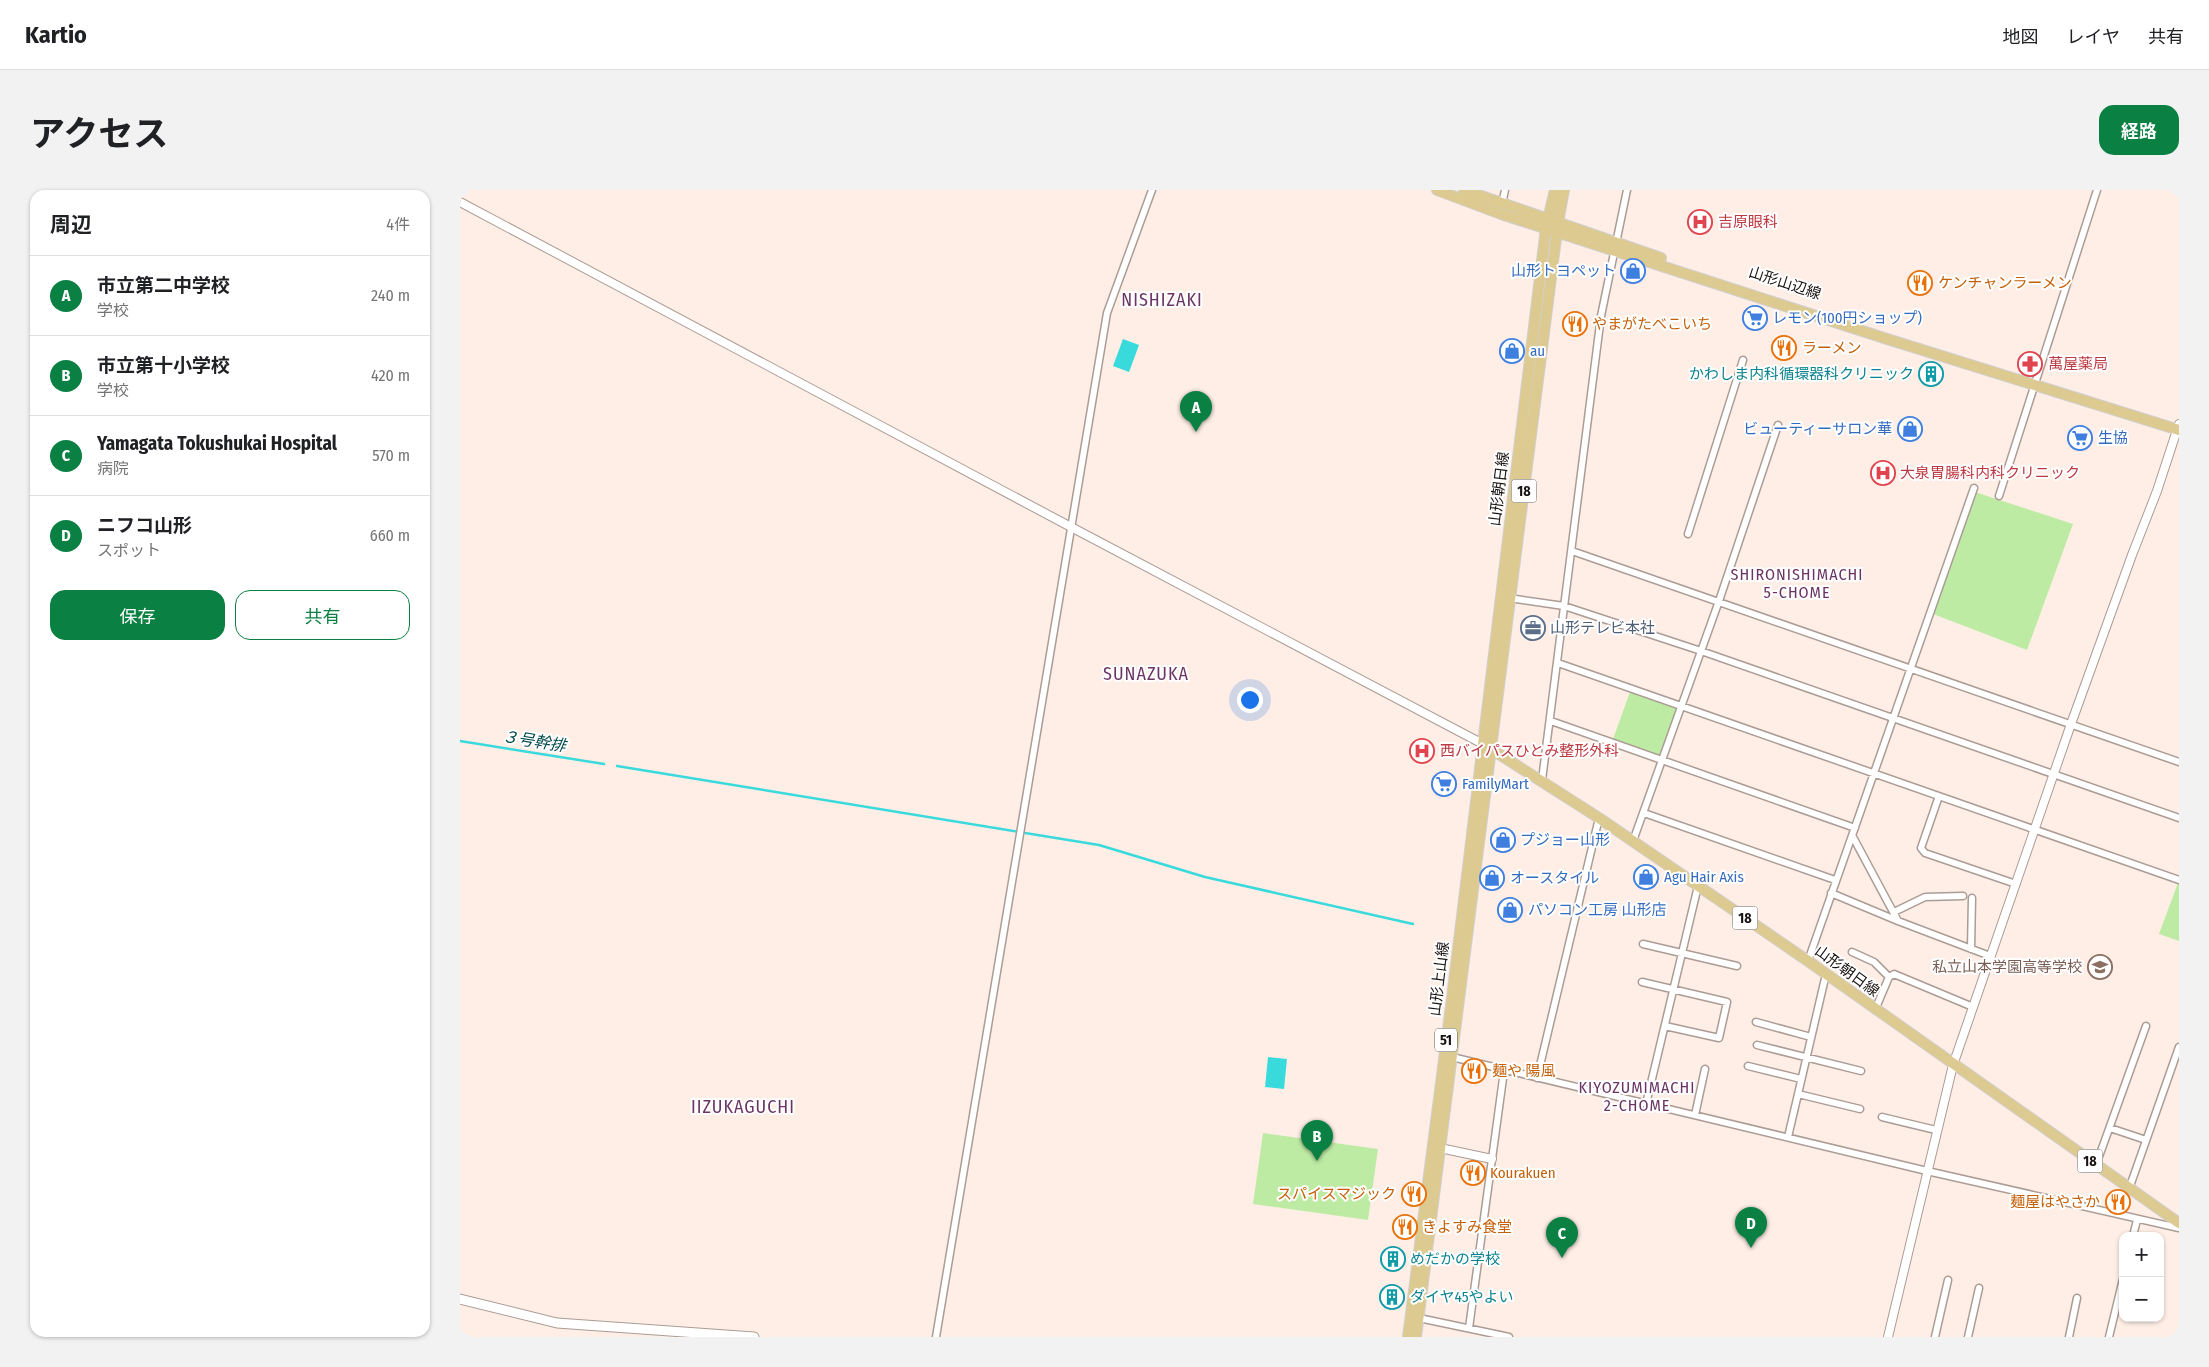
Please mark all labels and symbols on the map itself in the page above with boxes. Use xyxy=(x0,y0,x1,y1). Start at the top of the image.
hospital icon: 吉原眼科 xyxy=(1687,209,1713,235)
place label: 吉原眼科 xyxy=(1718,213,1778,231)
shop icon: 山形トヨペット xyxy=(1620,258,1646,284)
place label: 山形トヨペット xyxy=(1511,262,1616,280)
street label: 山形山辺線 xyxy=(1747,263,1823,303)
restaurant icon: ケンチャンラーメン xyxy=(1907,270,1933,296)
place label: ケンチャンラーメン xyxy=(1938,274,2072,292)
district label: NISHIZAKI xyxy=(1121,289,1203,311)
supermarket icon: レモン(100円ショップ) xyxy=(1742,305,1768,331)
place label: レモン(100円ショップ) xyxy=(1772,309,1922,327)
restaurant icon: やまがたべこいち xyxy=(1562,311,1588,337)
place label: やまがたべこいち xyxy=(1592,315,1712,333)
restaurant icon: ラーメン xyxy=(1771,335,1797,361)
shop icon: au xyxy=(1499,338,1525,364)
place label: ラーメン xyxy=(1802,339,1861,357)
place label: au xyxy=(1530,342,1545,360)
pharmacy icon: 萬屋薬局 xyxy=(2017,351,2043,377)
place label: 萬屋薬局 xyxy=(2048,355,2108,373)
building icon: かわしま内科循環器科クリニック xyxy=(1918,361,1944,387)
place label: かわしま内科循環器科クリニック xyxy=(1689,365,1914,383)
pin: A xyxy=(1180,391,1212,432)
shop icon: ビューティーサロン華 xyxy=(1897,416,1923,442)
place label: ビューティーサロン華 xyxy=(1743,420,1892,438)
supermarket icon: 生協 xyxy=(2067,425,2093,451)
place label: 生協 xyxy=(2098,429,2128,447)
street label: 山形朝日線 xyxy=(1485,451,1513,527)
hospital icon: 大泉胃腸科内科クリニック xyxy=(1870,460,1896,486)
place label: 大泉胃腸科内科クリニック xyxy=(1900,464,2080,482)
road number: 18 xyxy=(1512,480,1536,502)
district label: SHIRONISHIMACHI 5-CHOME xyxy=(1731,565,1863,602)
office icon: 山形テレビ本社 xyxy=(1520,615,1546,641)
place label: 山形テレビ本社 xyxy=(1550,619,1655,637)
district label: SUNAZUKA xyxy=(1103,663,1189,685)
your location xyxy=(1237,687,1263,713)
water label: ３号幹排 xyxy=(501,727,569,756)
hospital icon: 西バイパスひとみ整形外科 xyxy=(1409,738,1435,764)
place label: 西バイパスひとみ整形外科 xyxy=(1440,742,1619,760)
supermarket icon: FamilyMart xyxy=(1431,771,1457,797)
place label: FamilyMart xyxy=(1462,775,1529,793)
shop icon: プジョー山形 xyxy=(1490,827,1516,853)
place label: プジョー山形 xyxy=(1520,831,1610,849)
shop icon: Agu Hair Axis xyxy=(1633,864,1659,890)
shop icon: オースタイル xyxy=(1479,865,1505,891)
place label: Agu Hair Axis xyxy=(1664,868,1744,886)
place label: オースタイル xyxy=(1510,869,1599,887)
shop icon: パソコン工房 山形店 xyxy=(1497,897,1523,923)
place label: パソコン工房 山形店 xyxy=(1528,901,1667,919)
road number: 18 xyxy=(1732,906,1758,930)
street label: 山形上山線 xyxy=(1425,941,1453,1017)
street label: 山形朝日線 xyxy=(1811,942,1883,1000)
school or university icon: 私立山本学園高等学校 xyxy=(2087,954,2113,980)
place label: 私立山本学園高等学校 xyxy=(1932,958,2082,976)
road number: 51 xyxy=(1435,1028,1457,1052)
restaurant icon: 麺や 陽風 xyxy=(1461,1058,1487,1084)
place label: 麺や 陽風 xyxy=(1492,1062,1556,1080)
district label: KIYOZUMIMACHI 2-CHOME xyxy=(1579,1078,1695,1115)
district label: IIZUKAGUCHI xyxy=(691,1096,795,1118)
pin: B xyxy=(1301,1120,1333,1161)
road number: 18 xyxy=(2078,1149,2102,1172)
restaurant icon: Kourakuen xyxy=(1460,1160,1486,1186)
place label: Kourakuen xyxy=(1490,1164,1556,1182)
restaurant icon: スパイスマジック xyxy=(1401,1181,1427,1207)
place label: スパイスマジック xyxy=(1277,1185,1396,1203)
restaurant icon: 麺屋はやさか xyxy=(2105,1189,2131,1215)
place label: 麺屋はやさか xyxy=(2010,1193,2100,1211)
pin: D xyxy=(1735,1207,1767,1248)
restaurant icon: きよすみ食堂 xyxy=(1392,1214,1418,1240)
pin: C xyxy=(1546,1217,1578,1258)
place label: きよすみ食堂 xyxy=(1422,1218,1512,1236)
building icon: めだかの学校 xyxy=(1380,1246,1406,1272)
place label: めだかの学校 xyxy=(1410,1250,1500,1268)
building icon: ダイヤ45やよい xyxy=(1379,1284,1405,1310)
place label: ダイヤ45やよい xyxy=(1410,1288,1514,1306)

